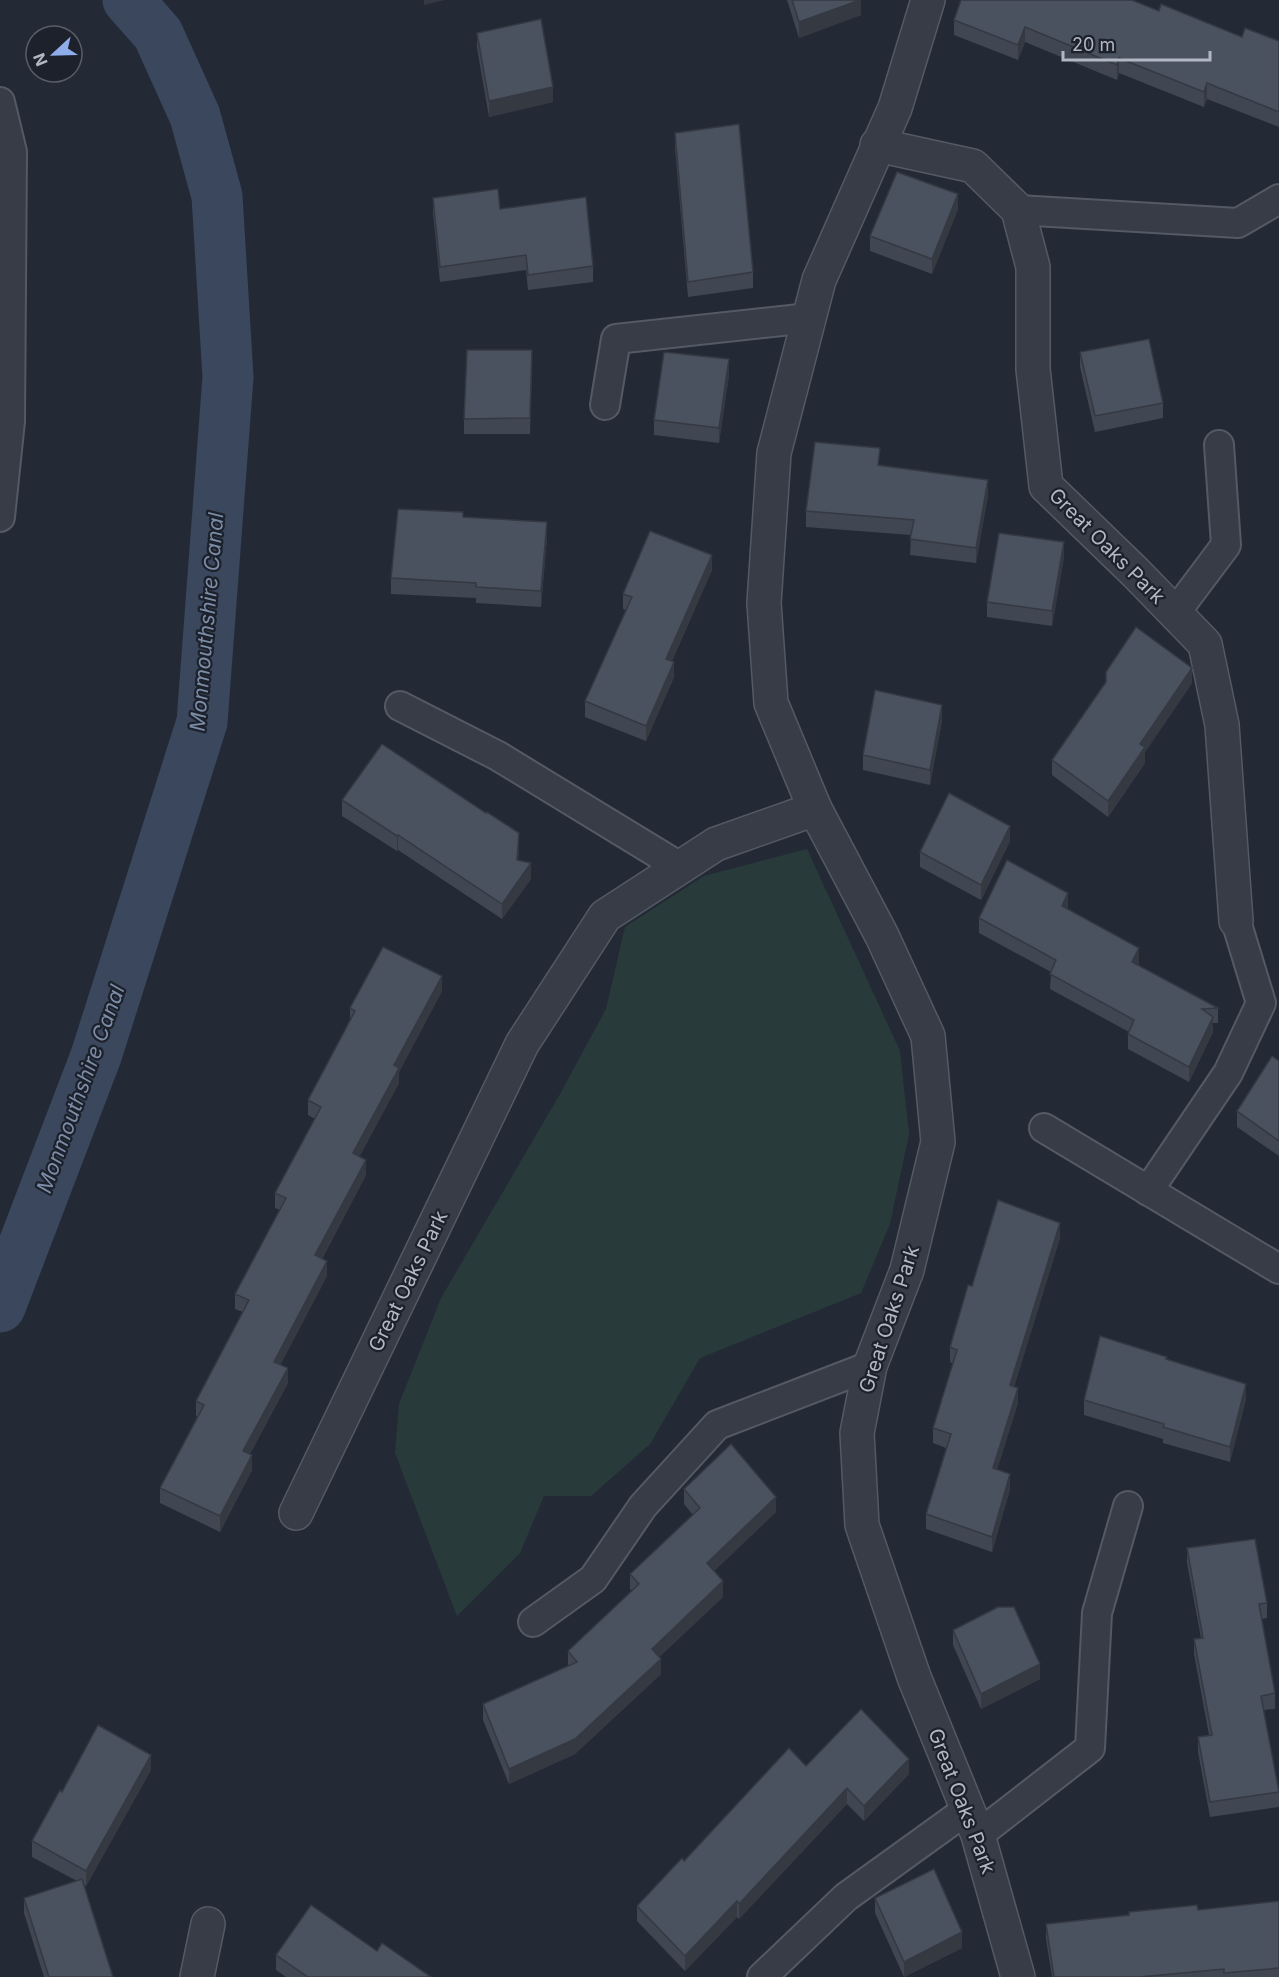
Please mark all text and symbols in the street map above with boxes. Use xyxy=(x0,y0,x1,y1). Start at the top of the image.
north arrow xyxy=(24,24,84,84)
scale bar xyxy=(1063,24,1210,62)
text: 20 m xyxy=(1072,34,1115,55)
text: N xyxy=(29,50,52,69)
street label: Great Oaks Park xyxy=(1044,483,1170,609)
water label: Monmouthshire Canal xyxy=(184,511,229,732)
water label: Monmouthshire Canal xyxy=(31,981,130,1196)
street label: Great Oaks Park xyxy=(363,1207,453,1355)
street label: Great Oaks Park xyxy=(854,1242,924,1396)
street label: Great Oaks Park xyxy=(923,1725,1001,1877)

